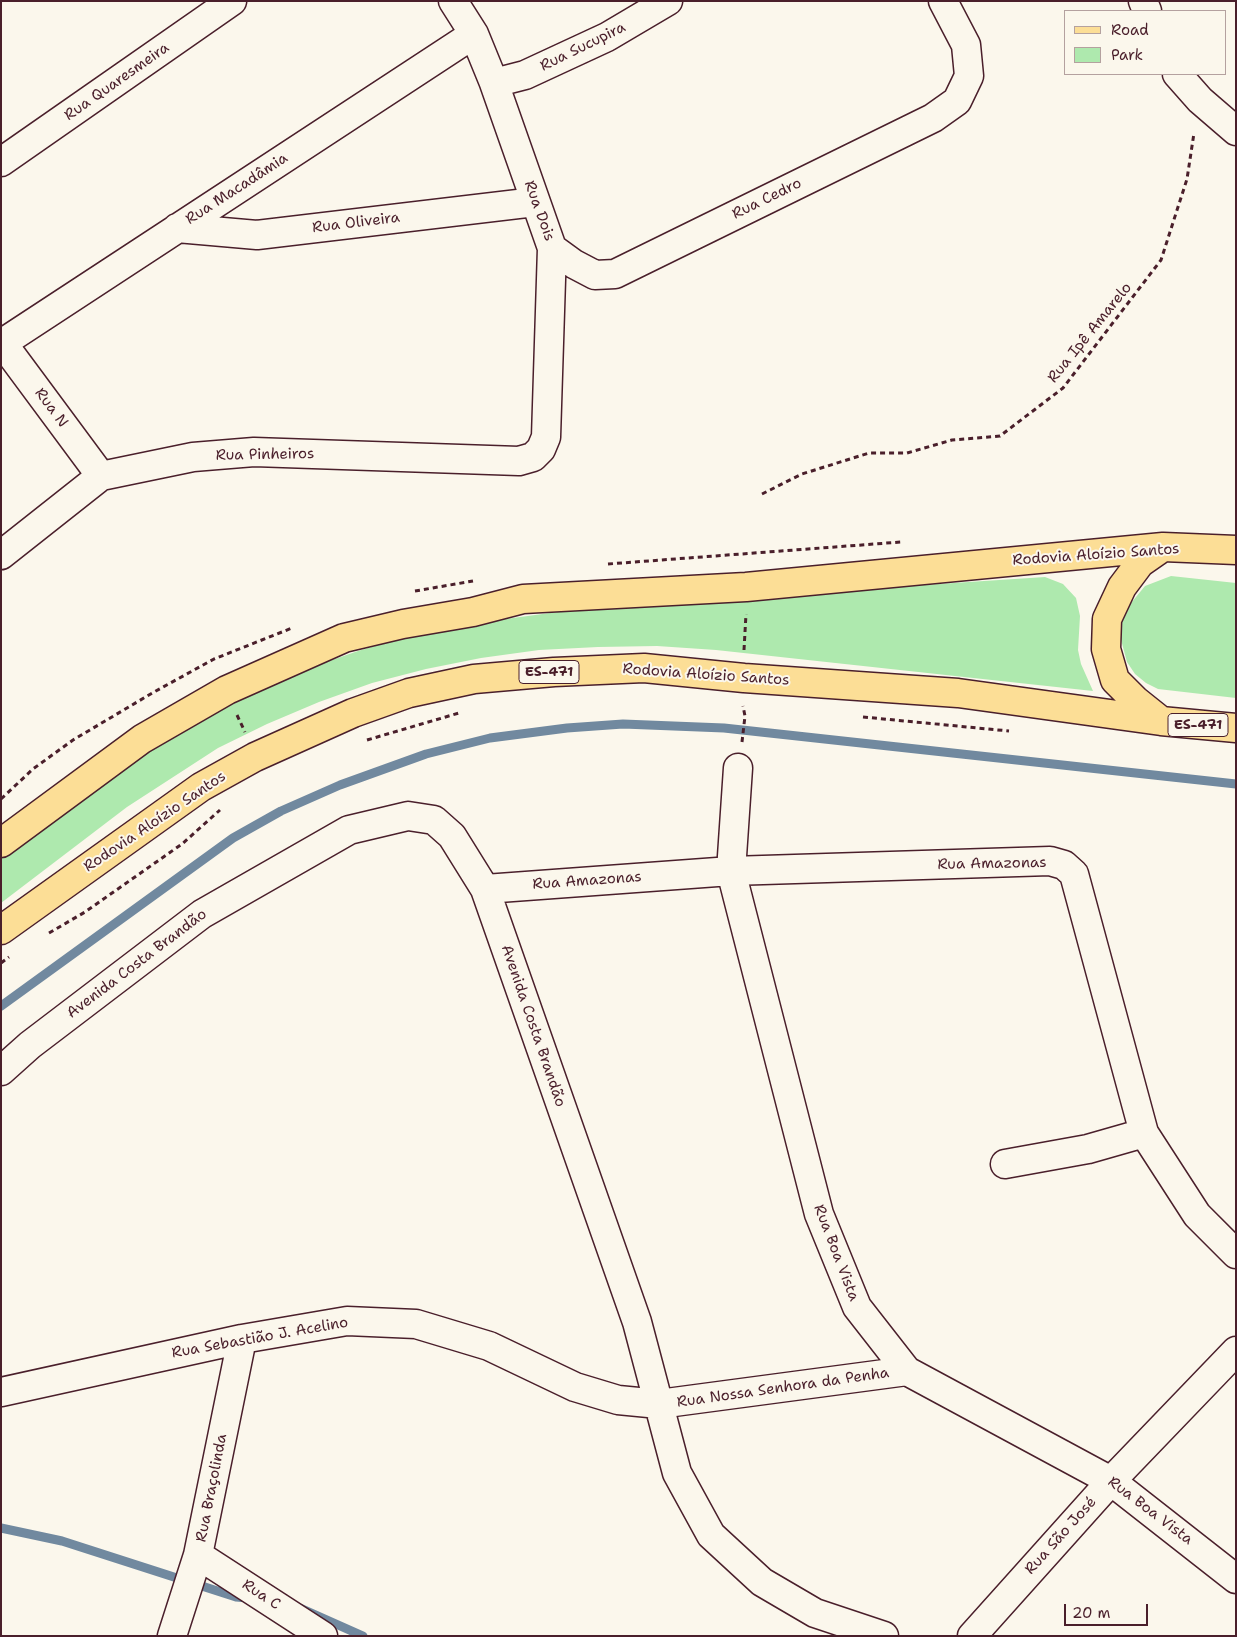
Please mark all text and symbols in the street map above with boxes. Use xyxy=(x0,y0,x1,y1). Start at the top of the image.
legend xyxy=(1064,10,1227,75)
street label: Rua Sucupira xyxy=(537,19,629,75)
text: Road xyxy=(1111,20,1149,40)
street label: Rua Quaresmeira xyxy=(61,39,173,125)
text: Park xyxy=(1111,45,1143,65)
street label: Rua Macadâmia xyxy=(183,149,291,229)
street label: Rua Cedro xyxy=(729,174,805,224)
street label: Rua Dois xyxy=(520,178,558,244)
street label: Rua Oliveira xyxy=(311,209,401,237)
street label: Rua Ipê Amarelo xyxy=(1044,279,1136,387)
street label: Rua N xyxy=(30,385,72,431)
street label: Rua Pinheiros xyxy=(215,445,315,465)
street label: Rodovia Aloízio Santos xyxy=(1012,540,1180,570)
road number: ES-471 xyxy=(519,660,579,684)
street label: Rodovia Aloízio Santos xyxy=(622,660,790,690)
road number: ES-471 xyxy=(1168,714,1228,736)
street label: Rodovia Aloízio Santos xyxy=(81,768,229,876)
street label: Rua Amazonas xyxy=(937,854,1047,874)
street label: Rua Amazonas xyxy=(532,868,642,894)
street label: Avenida Costa Brandão xyxy=(63,906,211,1022)
street label: Avenida Costa Brandão xyxy=(497,942,569,1110)
street label: Rua Boa Vista xyxy=(809,1202,863,1304)
street label: Rua Sebastião J. Acelino xyxy=(170,1314,350,1362)
street label: Rua Nossa Senhora da Penha xyxy=(676,1364,890,1412)
street label: Rua Braçolinda xyxy=(193,1432,231,1544)
street label: Rua Boa Vista xyxy=(1104,1473,1196,1549)
street label: Rua São José xyxy=(1021,1494,1101,1578)
street label: Rua C xyxy=(238,1576,284,1614)
scale bar xyxy=(1067,1594,1151,1626)
text: 20 m xyxy=(1072,1603,1111,1623)

